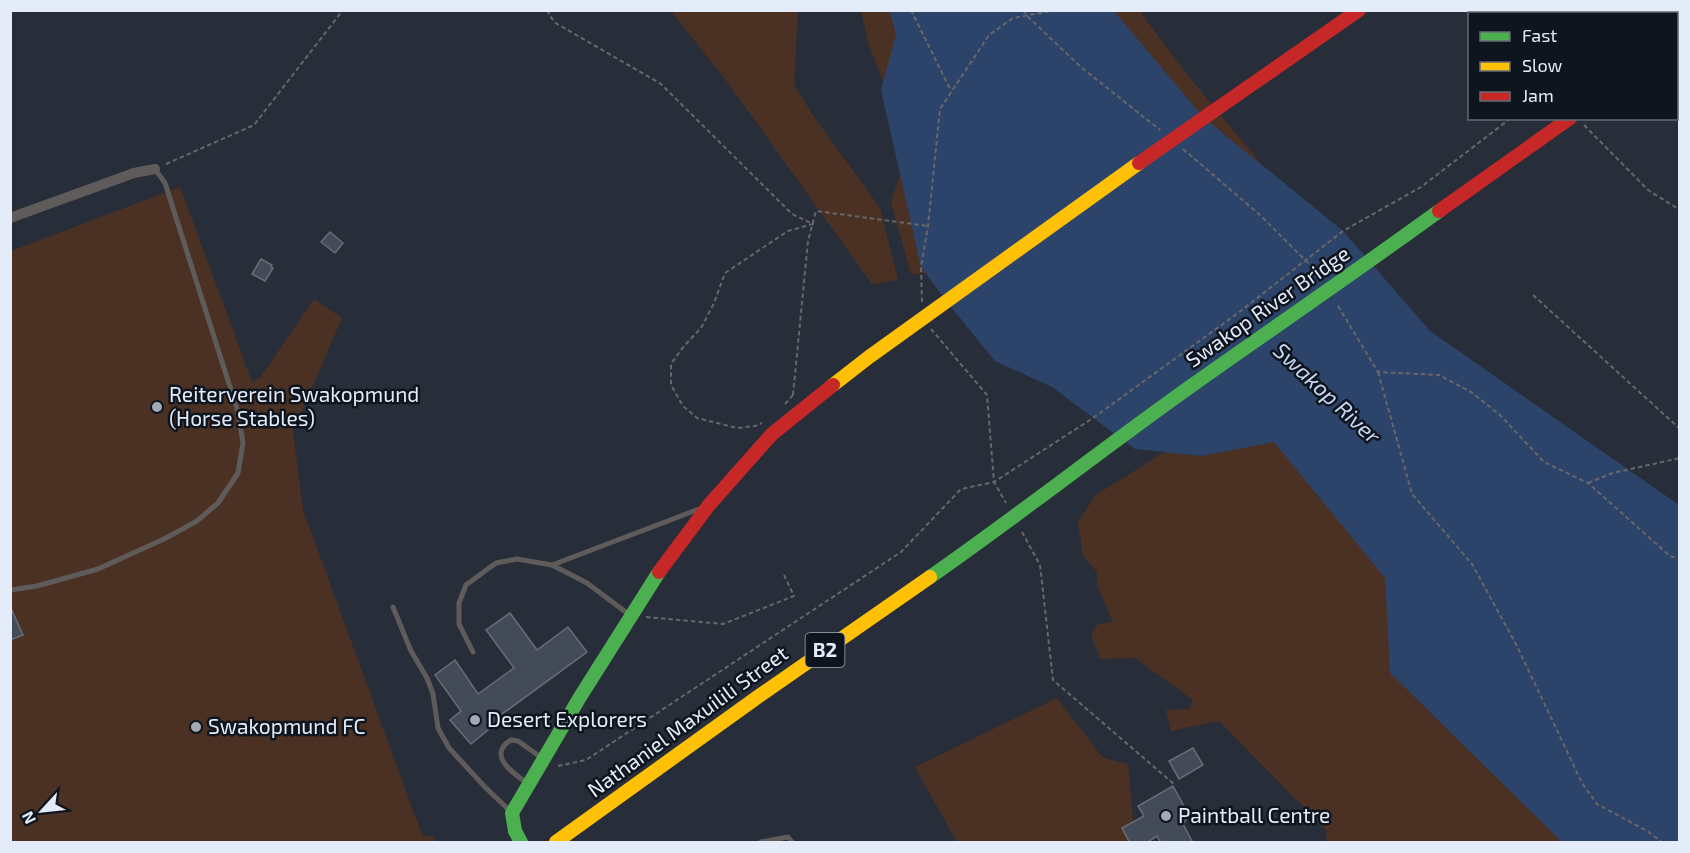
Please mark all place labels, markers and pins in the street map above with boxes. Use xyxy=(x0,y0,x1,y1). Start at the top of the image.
place label: Reiterverein Swakopmund (Horse Stables) xyxy=(169,381,419,430)
marker: Reiterverein Swakopmund (Horse Stables) xyxy=(150,400,164,414)
place label: Desert Explorers xyxy=(487,706,647,731)
place label: Swakopmund FC xyxy=(208,713,365,738)
marker: Desert Explorers xyxy=(468,713,482,727)
marker: Swakopmund FC xyxy=(189,720,203,734)
place label: Paintball Centre xyxy=(1178,802,1330,827)
marker: Paintball Centre xyxy=(1159,809,1173,823)

